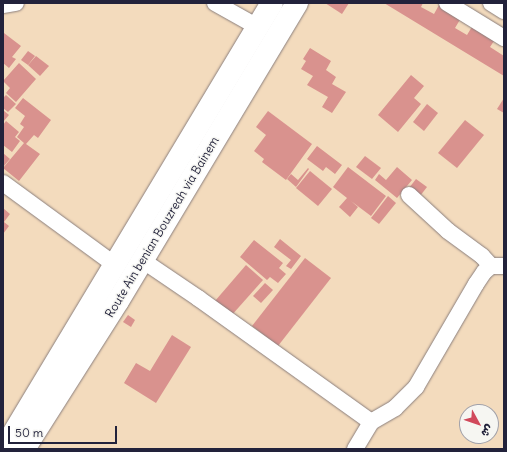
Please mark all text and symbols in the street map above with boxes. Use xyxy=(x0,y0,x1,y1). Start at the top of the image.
street label: Route Ain benian Bouzreah via Bainem xyxy=(102,134,222,320)
north arrow xyxy=(459,404,499,444)
scale bar xyxy=(10,418,119,444)
text: ش xyxy=(478,422,497,440)
text: 50 m xyxy=(15,425,43,440)

